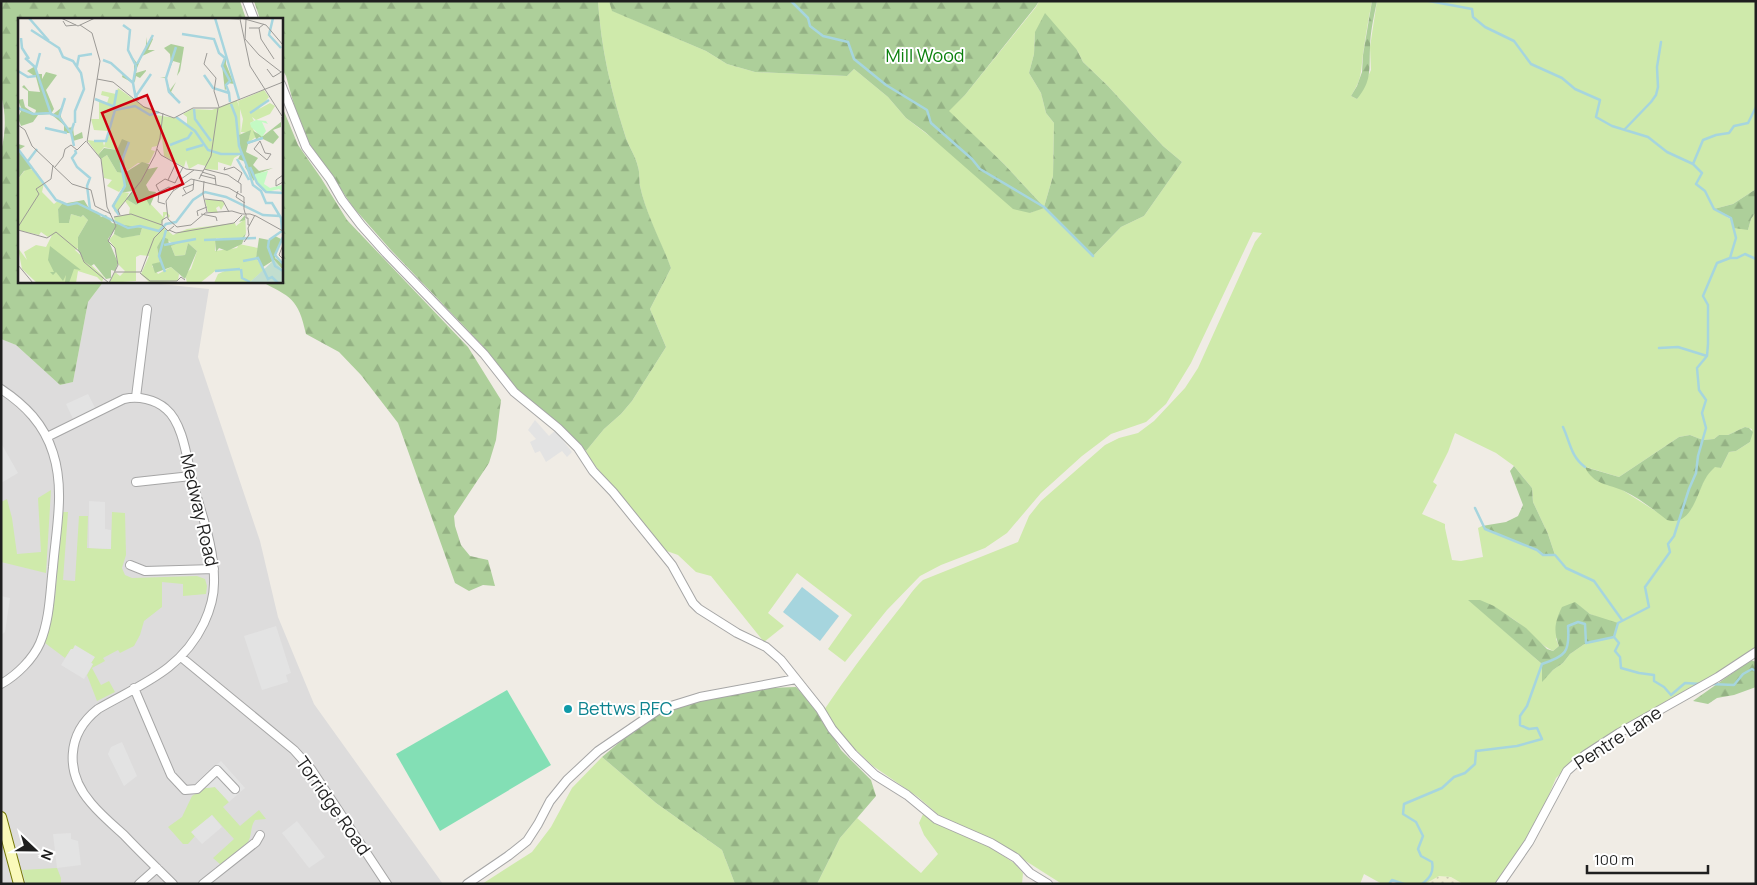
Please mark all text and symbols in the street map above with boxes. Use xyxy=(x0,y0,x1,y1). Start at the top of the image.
inset map xyxy=(18,18,282,282)
park label: Mill Wood xyxy=(885,43,965,67)
street label: Medway Road xyxy=(175,451,225,568)
place label: Bettws RFC xyxy=(578,696,673,720)
street label: Pentre Lane xyxy=(1569,700,1666,774)
marker: Bettws RFC xyxy=(562,703,574,715)
street label: Torridge Road xyxy=(291,751,377,860)
north arrow xyxy=(10,825,60,875)
scale bar xyxy=(1587,842,1708,874)
text: N xyxy=(37,847,58,863)
text: 100 m xyxy=(1594,849,1634,870)

